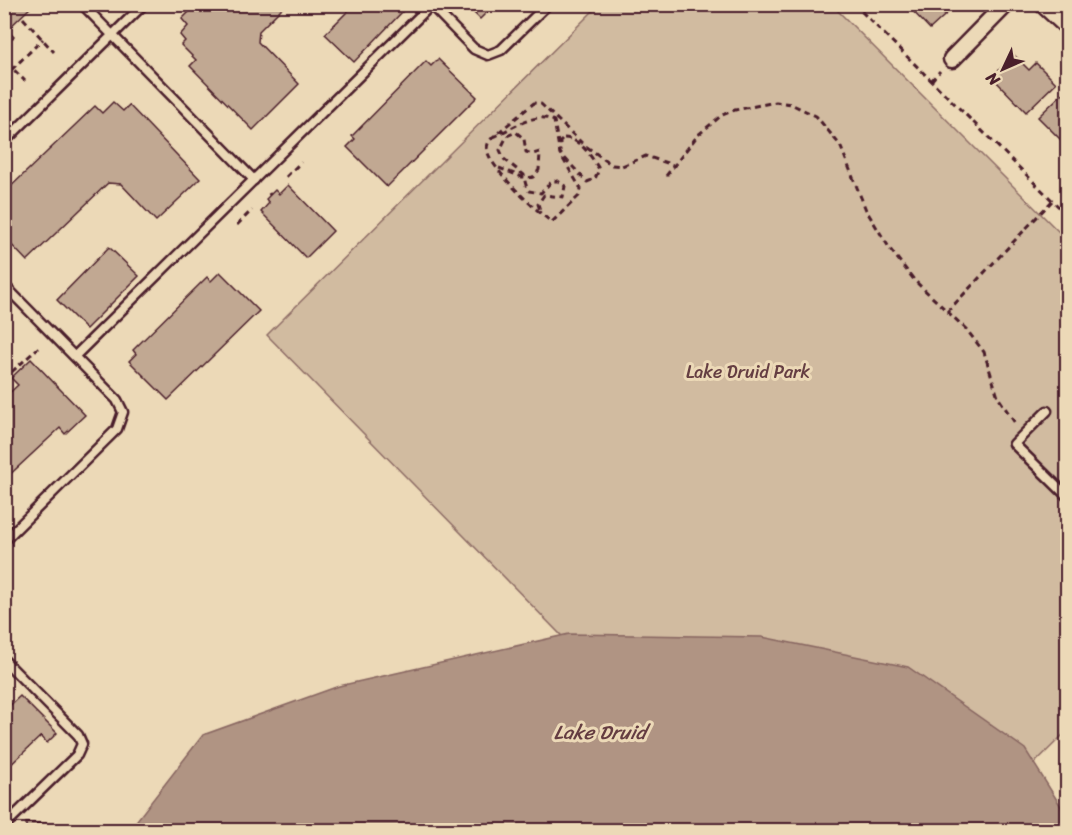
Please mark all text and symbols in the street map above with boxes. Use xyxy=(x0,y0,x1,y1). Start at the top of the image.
north arrow xyxy=(973,39,1033,99)
text: N xyxy=(978,64,1008,94)
park label: Lake Druid Park xyxy=(686,356,810,388)
water label: Lake Druid xyxy=(554,715,652,750)

